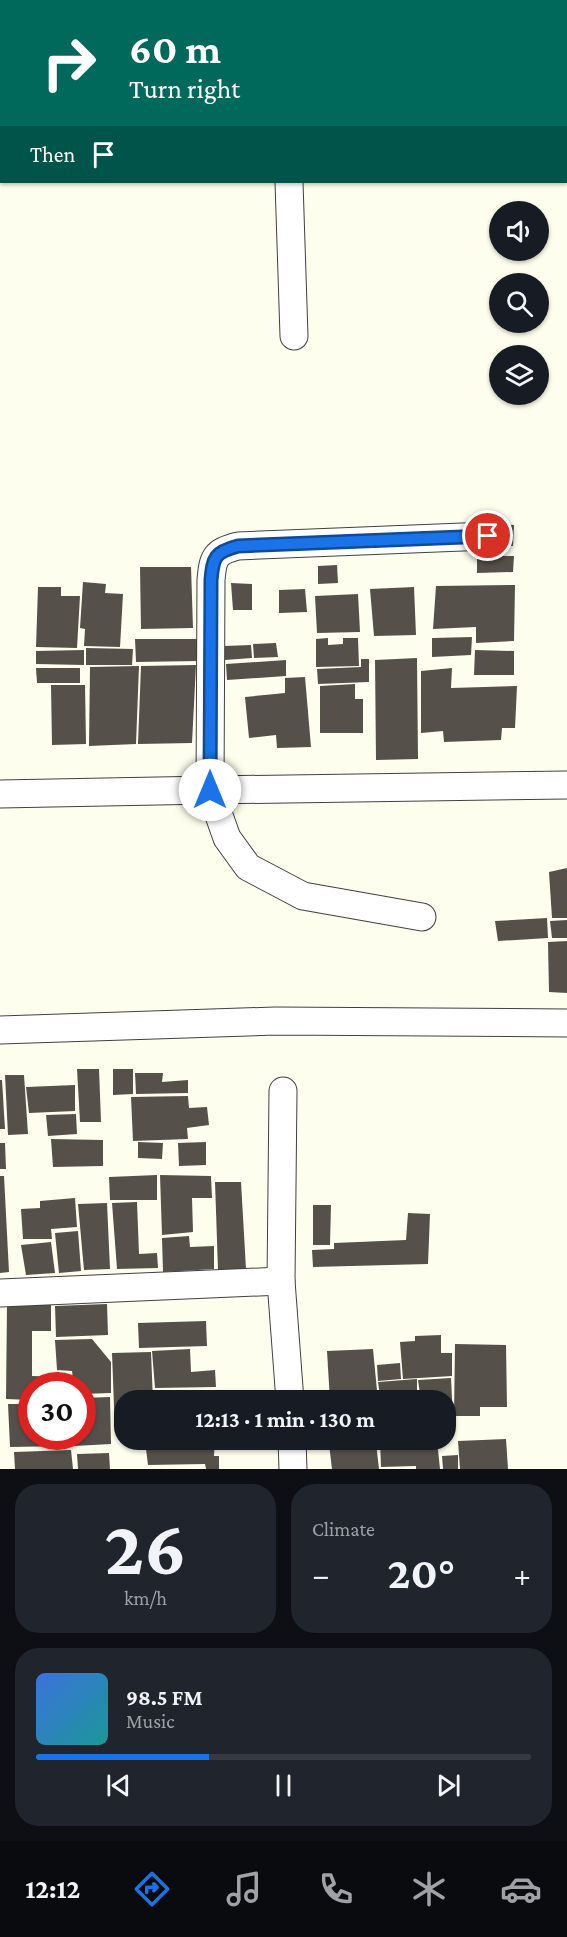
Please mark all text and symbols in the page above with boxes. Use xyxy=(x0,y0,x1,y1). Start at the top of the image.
icon: right xyxy=(30,24,108,102)
text: 60 m xyxy=(129,25,221,72)
text: Turn right xyxy=(129,74,240,104)
icon: arrive xyxy=(87,138,120,171)
text: Then xyxy=(30,142,75,167)
map controls xyxy=(489,201,549,405)
button: sound xyxy=(489,201,549,261)
button: search xyxy=(489,273,549,333)
button: layers xyxy=(489,345,549,405)
pin xyxy=(462,510,513,561)
icon: arrive xyxy=(471,519,504,552)
position arrow xyxy=(178,758,242,822)
speed limit sign: 30 xyxy=(18,1372,96,1450)
text: 12:13 · 1 min · 130 m xyxy=(195,1407,375,1432)
text: 26 xyxy=(104,1504,187,1591)
text: Climate xyxy=(312,1518,375,1540)
text: 20° xyxy=(388,1548,455,1598)
text: − xyxy=(312,1556,329,1593)
text: + xyxy=(514,1556,531,1593)
text: km/h xyxy=(124,1587,167,1609)
text: 98.5 FM xyxy=(126,1685,203,1710)
text: Music xyxy=(126,1710,175,1732)
icon: previous xyxy=(102,1769,135,1802)
icon: pause xyxy=(267,1769,300,1802)
icon: next xyxy=(432,1769,465,1802)
icon: directions xyxy=(131,1868,173,1910)
icon: music xyxy=(223,1868,265,1910)
icon: phone xyxy=(315,1868,357,1910)
icon: climate xyxy=(408,1868,450,1910)
icon: car xyxy=(500,1868,542,1910)
text: 12:12 xyxy=(25,1874,80,1904)

